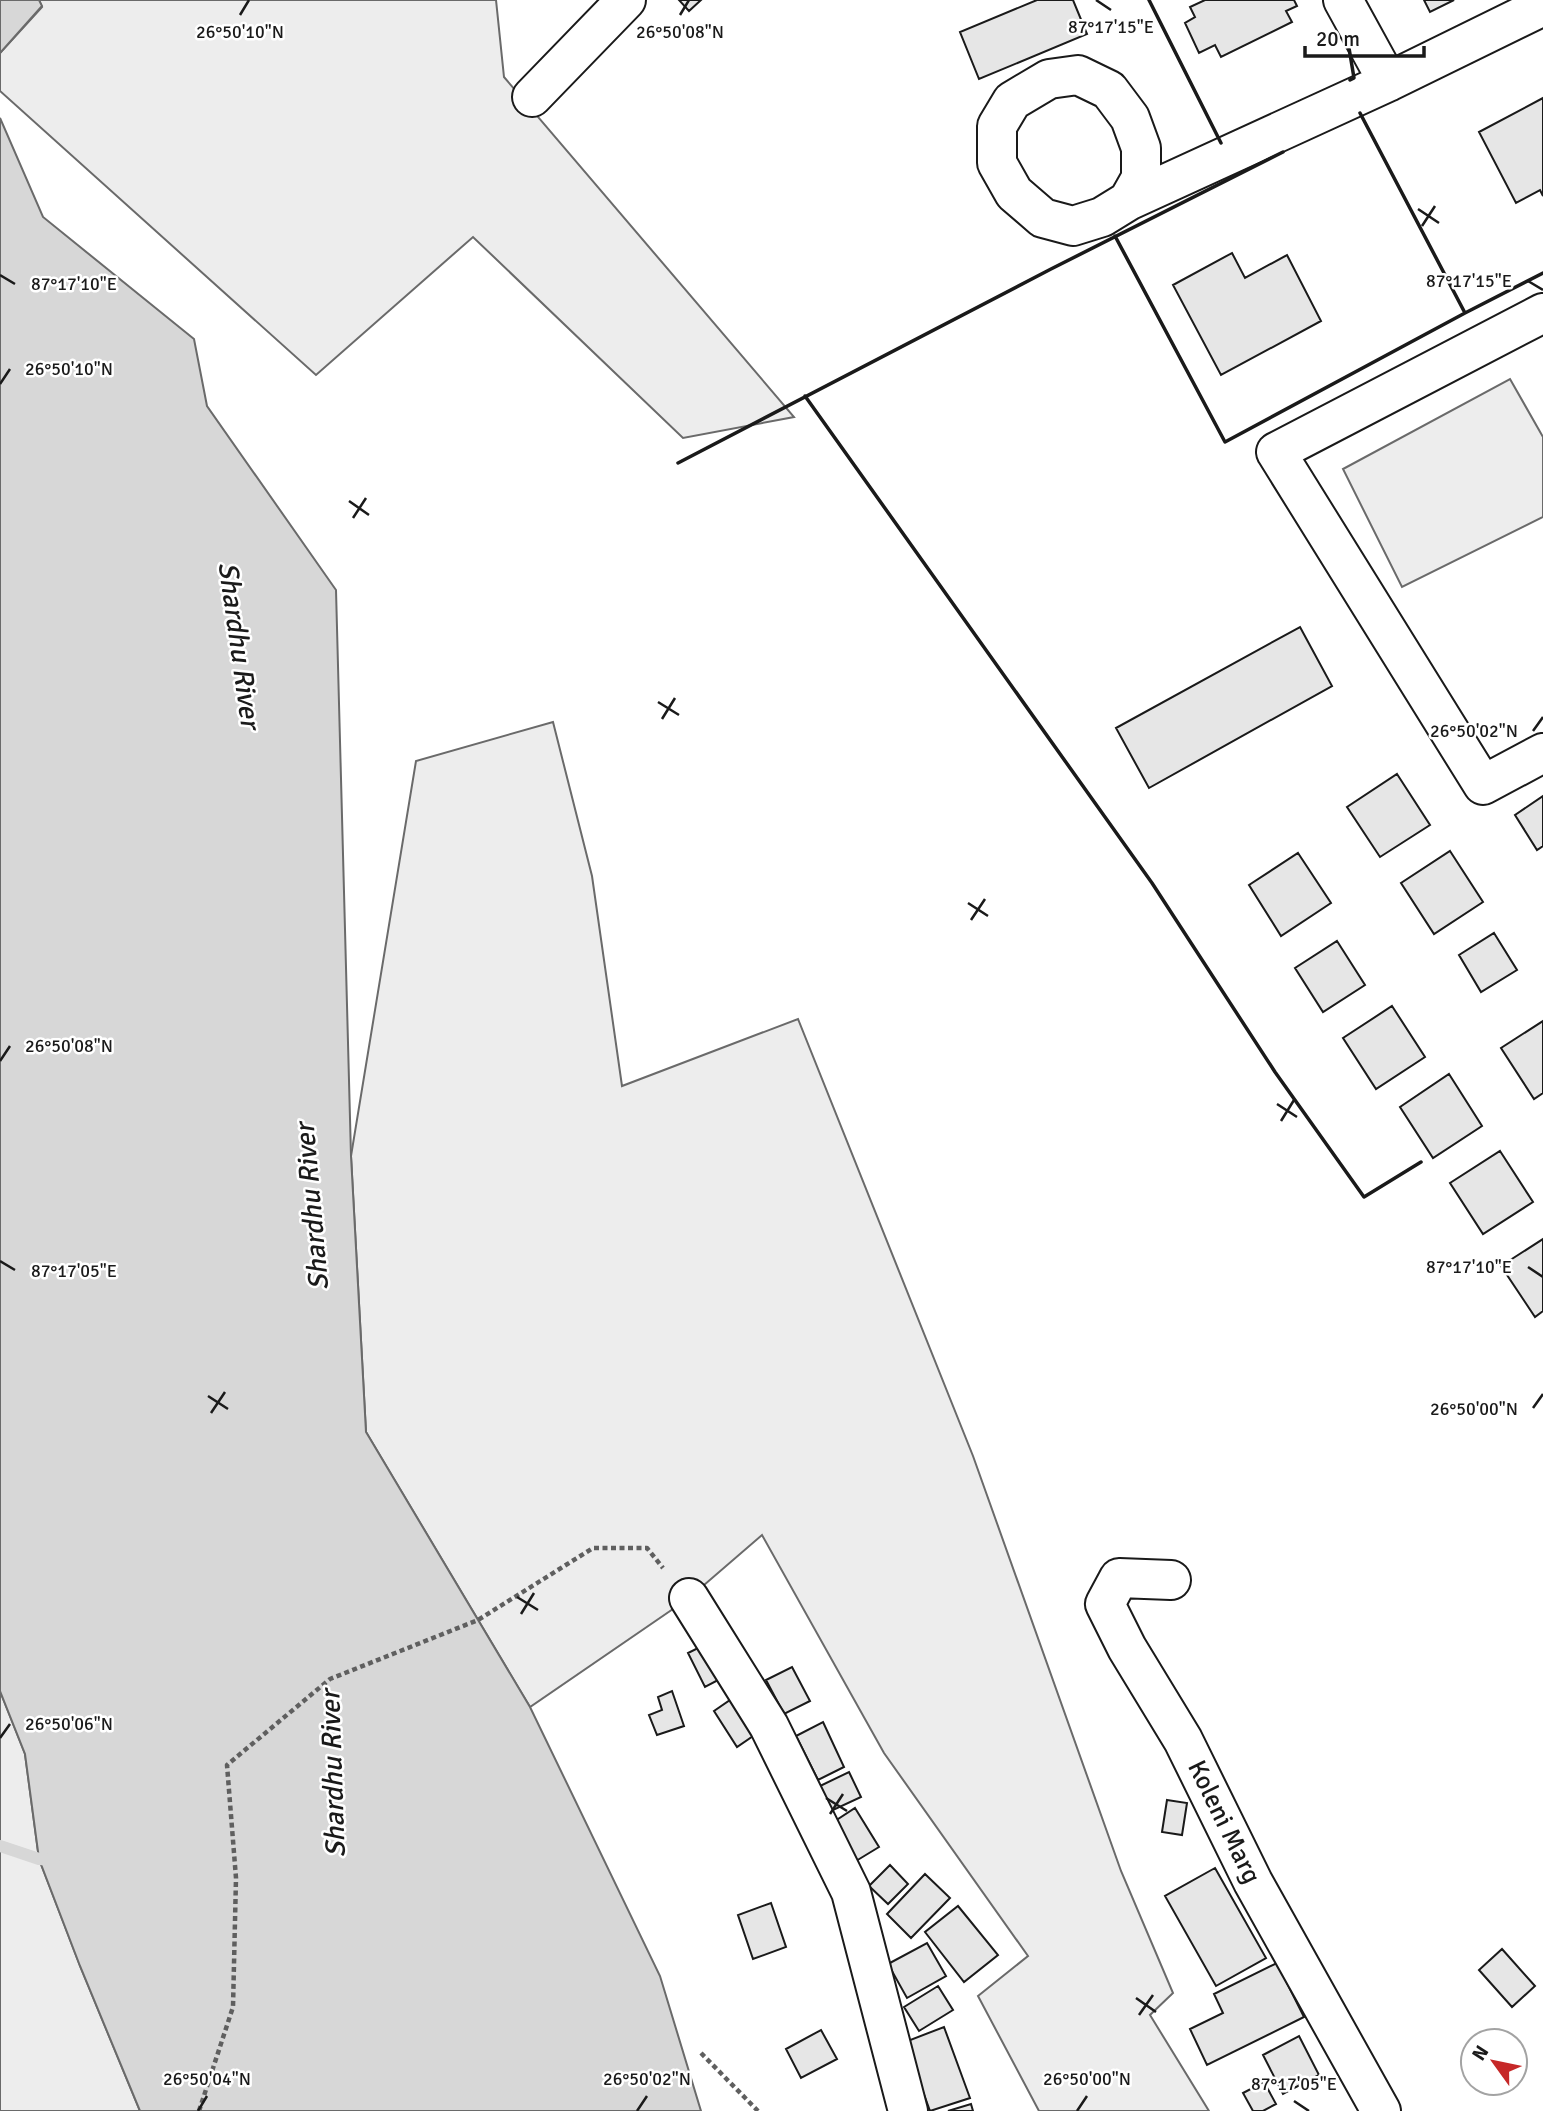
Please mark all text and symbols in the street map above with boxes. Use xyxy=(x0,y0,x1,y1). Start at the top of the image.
scale bar xyxy=(1305,14,1424,58)
text: 87°17'15"E xyxy=(1068,16,1154,38)
text: 26°50'10"N xyxy=(196,21,284,43)
text: 26°50'08"N xyxy=(636,21,724,43)
text: 20 m xyxy=(1316,26,1360,52)
text: 87°17'15"E xyxy=(1426,270,1512,292)
text: 87°17'10"E xyxy=(31,273,117,295)
text: 26°50'10"N xyxy=(25,358,113,380)
water label: Shardhu River xyxy=(211,560,268,734)
text: 26°50'02"N xyxy=(1430,720,1518,742)
text: 26°50'08"N xyxy=(25,1035,113,1057)
water label: Shardhu River xyxy=(287,1118,336,1292)
text: 87°17'10"E xyxy=(1426,1256,1512,1278)
text: 87°17'05"E xyxy=(31,1260,117,1282)
text: 26°50'00"N xyxy=(1430,1398,1518,1420)
water label: Shardhu River xyxy=(313,1686,353,1858)
text: 26°50'06"N xyxy=(25,1713,113,1735)
street label: Koleni Marg xyxy=(1180,1755,1268,1889)
north arrow xyxy=(1459,2027,1529,2097)
text: N xyxy=(1467,2041,1494,2065)
text: 26°50'04"N xyxy=(163,2068,251,2090)
text: 26°50'02"N xyxy=(603,2068,691,2090)
text: 26°50'00"N xyxy=(1043,2068,1131,2090)
text: 87°17'05"E xyxy=(1251,2073,1337,2095)

